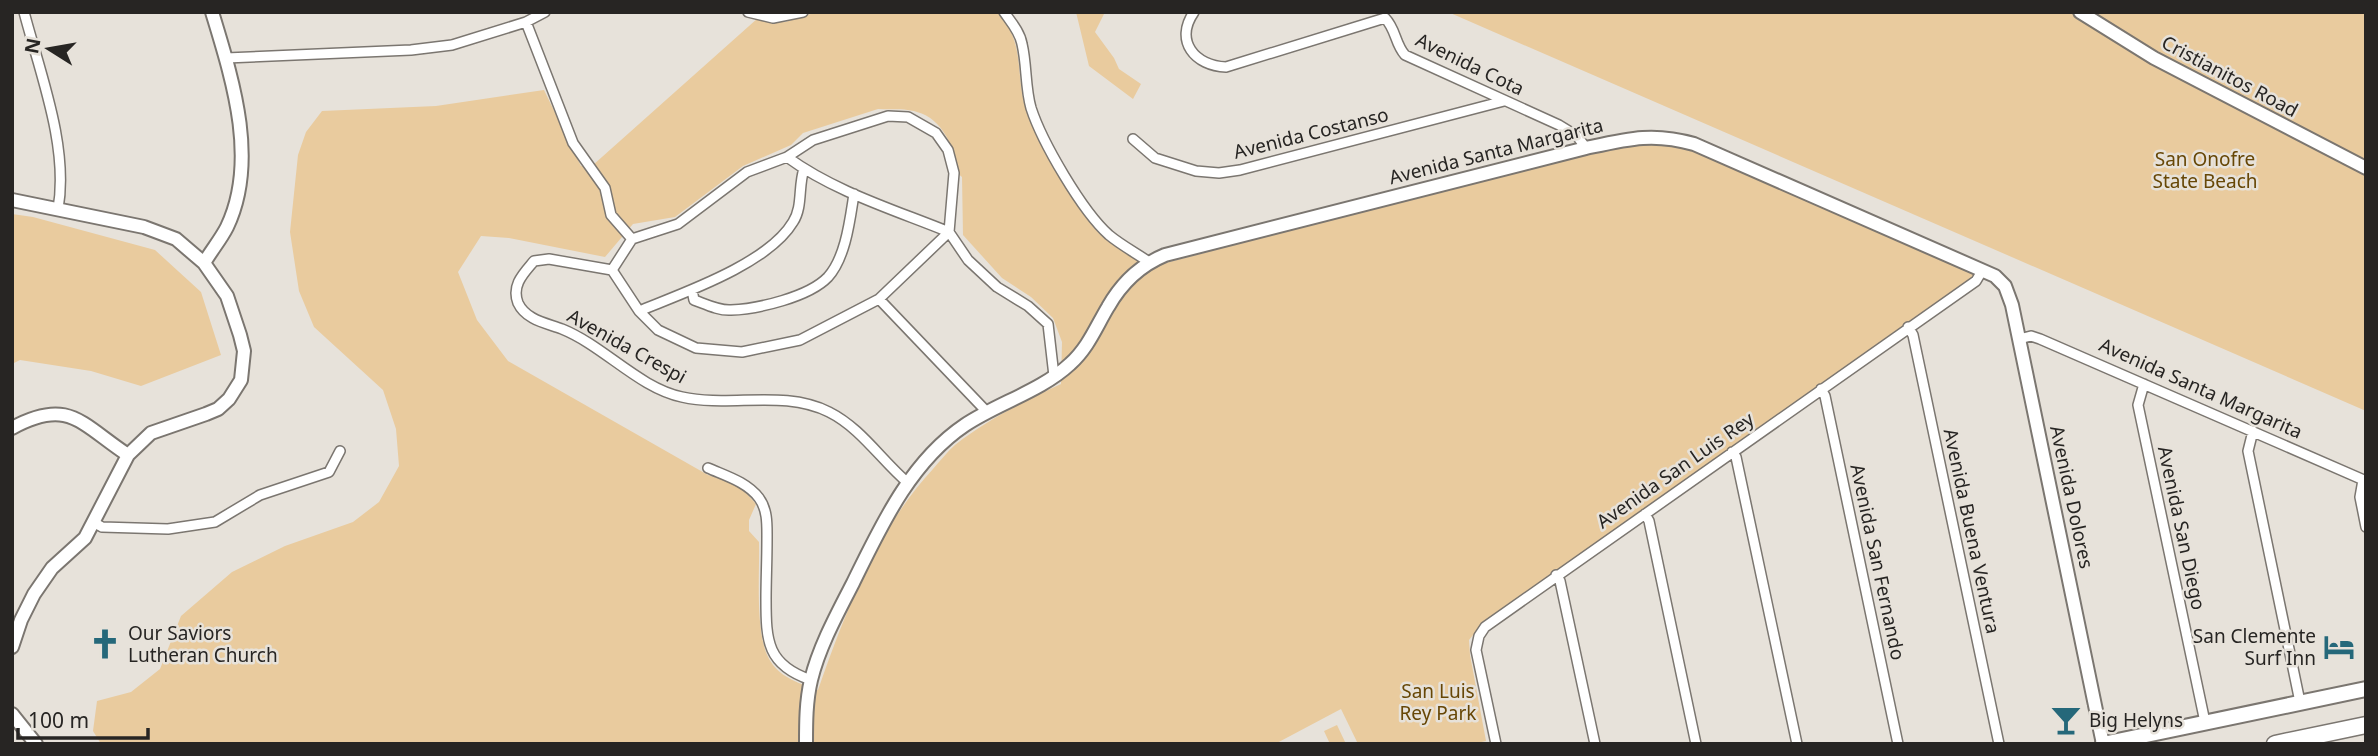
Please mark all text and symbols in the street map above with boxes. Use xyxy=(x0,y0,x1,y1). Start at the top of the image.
north arrow xyxy=(14,14,84,84)
street label: Avenida Cota xyxy=(1412,27,1528,101)
street label: Cristianitos Road xyxy=(2157,29,2303,123)
text: N xyxy=(18,36,47,56)
street label: Avenida Costanso xyxy=(1231,101,1391,165)
street label: Avenida Santa Margarita xyxy=(1386,112,1606,190)
park label: San Onofre State Beach xyxy=(2152,146,2258,194)
street label: Avenida Crespi xyxy=(563,303,691,389)
street label: Avenida Santa Margarita xyxy=(2095,331,2307,445)
street label: Avenida San Luis Rey xyxy=(1591,406,1759,534)
street label: Avenida Dolores xyxy=(2044,423,2100,571)
street label: Avenida Buena Ventura xyxy=(1938,426,2006,636)
street label: Avenida San Diego xyxy=(2152,444,2212,612)
street label: Avenida San Fernando xyxy=(1844,461,1912,663)
place label: Our Saviors Lutheran Church xyxy=(128,620,278,668)
place label: San Clemente Surf Inn xyxy=(2193,623,2316,671)
church icon: Our Saviors Lutheran Church xyxy=(88,627,122,661)
hotel icon: San Clemente Surf Inn xyxy=(2322,630,2356,664)
park label: San Luis Rey Park xyxy=(1400,678,1476,726)
scale bar xyxy=(18,696,147,740)
bar icon: Big Helyns xyxy=(2049,703,2083,737)
text: 100 m xyxy=(28,706,89,734)
place label: Big Helyns xyxy=(2089,707,2183,733)

